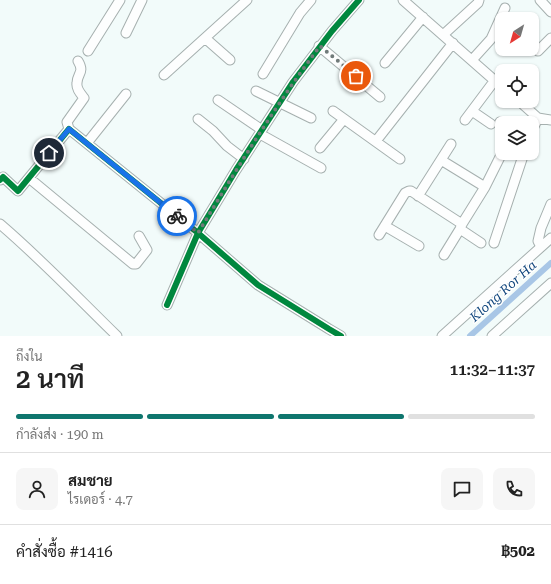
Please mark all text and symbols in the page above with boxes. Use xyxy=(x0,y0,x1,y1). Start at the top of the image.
north arrow xyxy=(495,12,539,56)
map controls xyxy=(495,12,539,160)
pin xyxy=(339,59,373,93)
button: locate xyxy=(495,64,539,108)
icon: bag xyxy=(345,65,367,87)
button: layers xyxy=(495,116,539,160)
pin xyxy=(32,136,66,170)
icon: home xyxy=(38,142,60,164)
courier xyxy=(157,196,197,236)
icon: bike xyxy=(166,205,188,227)
water label: Klong Ror Ha xyxy=(466,257,539,325)
text: ถึงใน xyxy=(16,349,43,364)
text: 11:32–11:37 xyxy=(450,361,535,379)
text: 2 นาที xyxy=(16,364,84,394)
text: กำลังส่ง · 190 m xyxy=(16,427,104,442)
button: person xyxy=(16,468,58,510)
button: chat xyxy=(441,468,483,510)
button: phone xyxy=(493,468,535,510)
text: สมชาย xyxy=(68,472,113,490)
text: ไรเดอร์ · 4.7 xyxy=(68,492,133,507)
text: ฿502 xyxy=(501,542,535,560)
text: คำสั่งซื้อ #1416 xyxy=(16,543,113,561)

